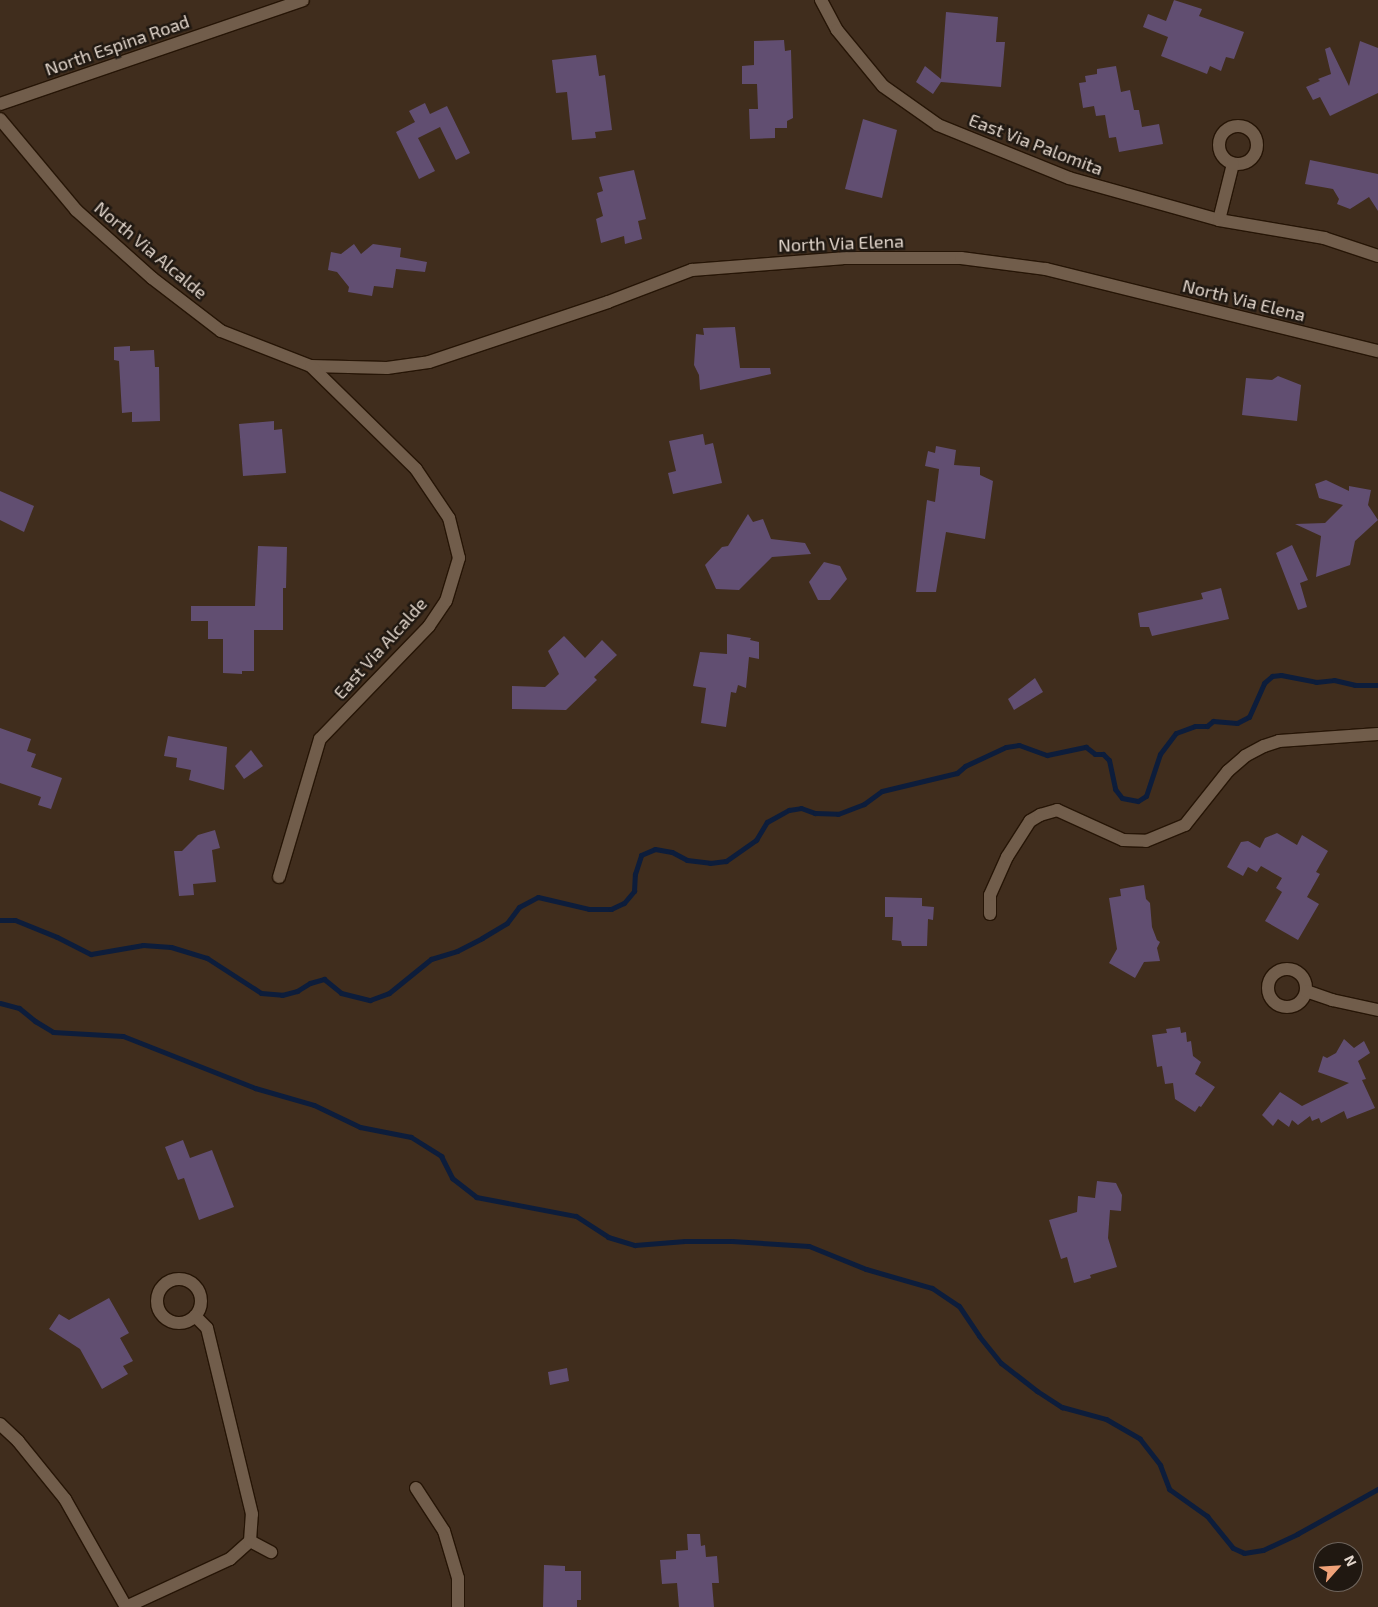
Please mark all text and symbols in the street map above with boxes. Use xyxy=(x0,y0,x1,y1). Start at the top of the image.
street label: North Espina Road xyxy=(42,10,192,80)
street label: East Via Palomita xyxy=(966,108,1106,180)
street label: North Via Alcalde xyxy=(90,196,212,304)
street label: North Via Elena xyxy=(778,230,904,256)
street label: North Via Elena xyxy=(1180,274,1308,326)
street label: East Via Alcalde xyxy=(329,593,431,703)
north arrow xyxy=(1313,1542,1363,1592)
text: N xyxy=(1341,1552,1361,1569)

